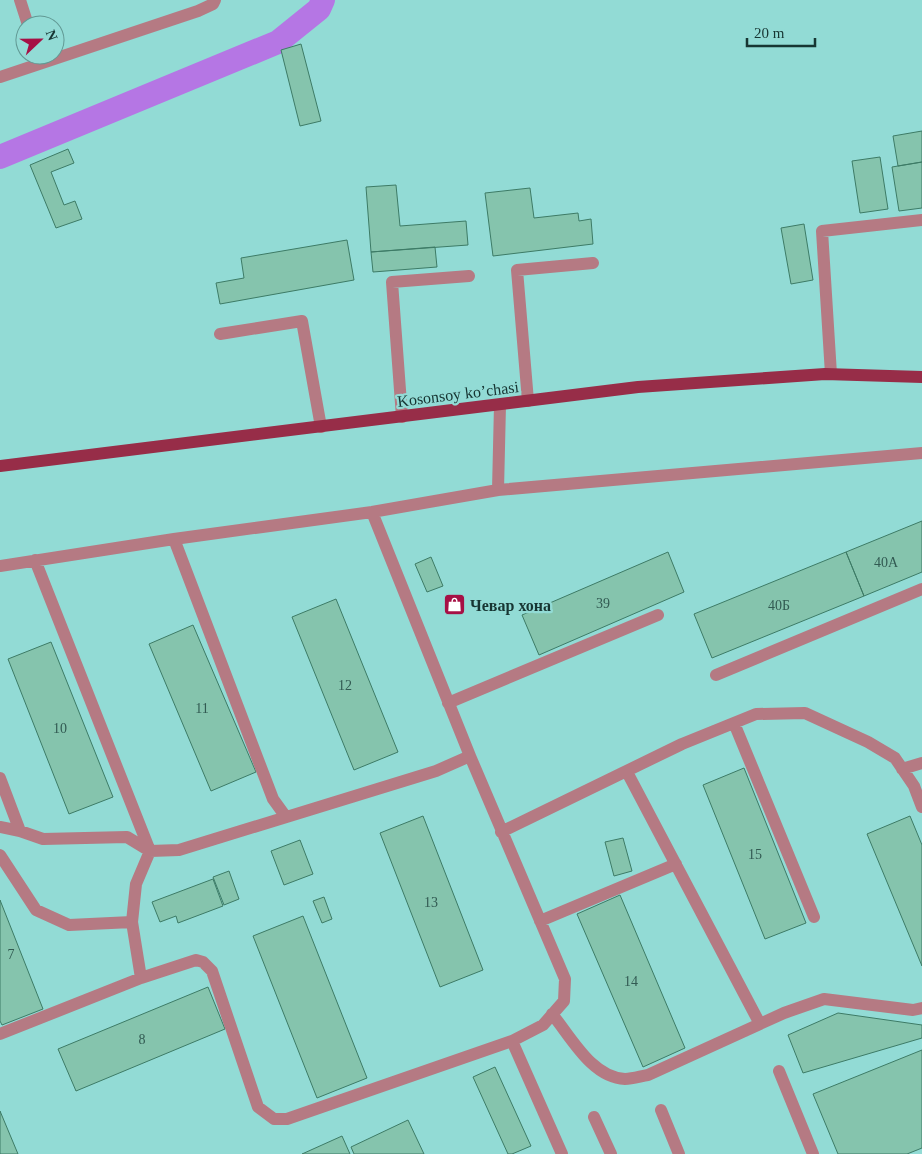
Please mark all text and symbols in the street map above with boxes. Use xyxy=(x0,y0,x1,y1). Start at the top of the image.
north arrow xyxy=(15,15,65,65)
scale bar xyxy=(747,15,814,47)
text: 20 m xyxy=(754,25,785,41)
text: N xyxy=(43,28,60,43)
street label: Kosonsoy ko’chasi xyxy=(396,378,520,411)
house number: 40A xyxy=(874,555,899,570)
shop icon: Чевар хона xyxy=(442,593,466,617)
house number: 39 xyxy=(596,596,610,611)
place label: Чевар хона xyxy=(470,597,551,615)
house number: 40Б xyxy=(768,598,790,613)
house number: 12 xyxy=(338,678,352,693)
house number: 11 xyxy=(195,701,209,716)
house number: 10 xyxy=(53,721,67,736)
house number: 15 xyxy=(748,847,762,862)
house number: 13 xyxy=(424,895,438,910)
house number: 7 xyxy=(8,947,15,962)
house number: 14 xyxy=(624,974,638,989)
house number: 8 xyxy=(139,1032,146,1047)

